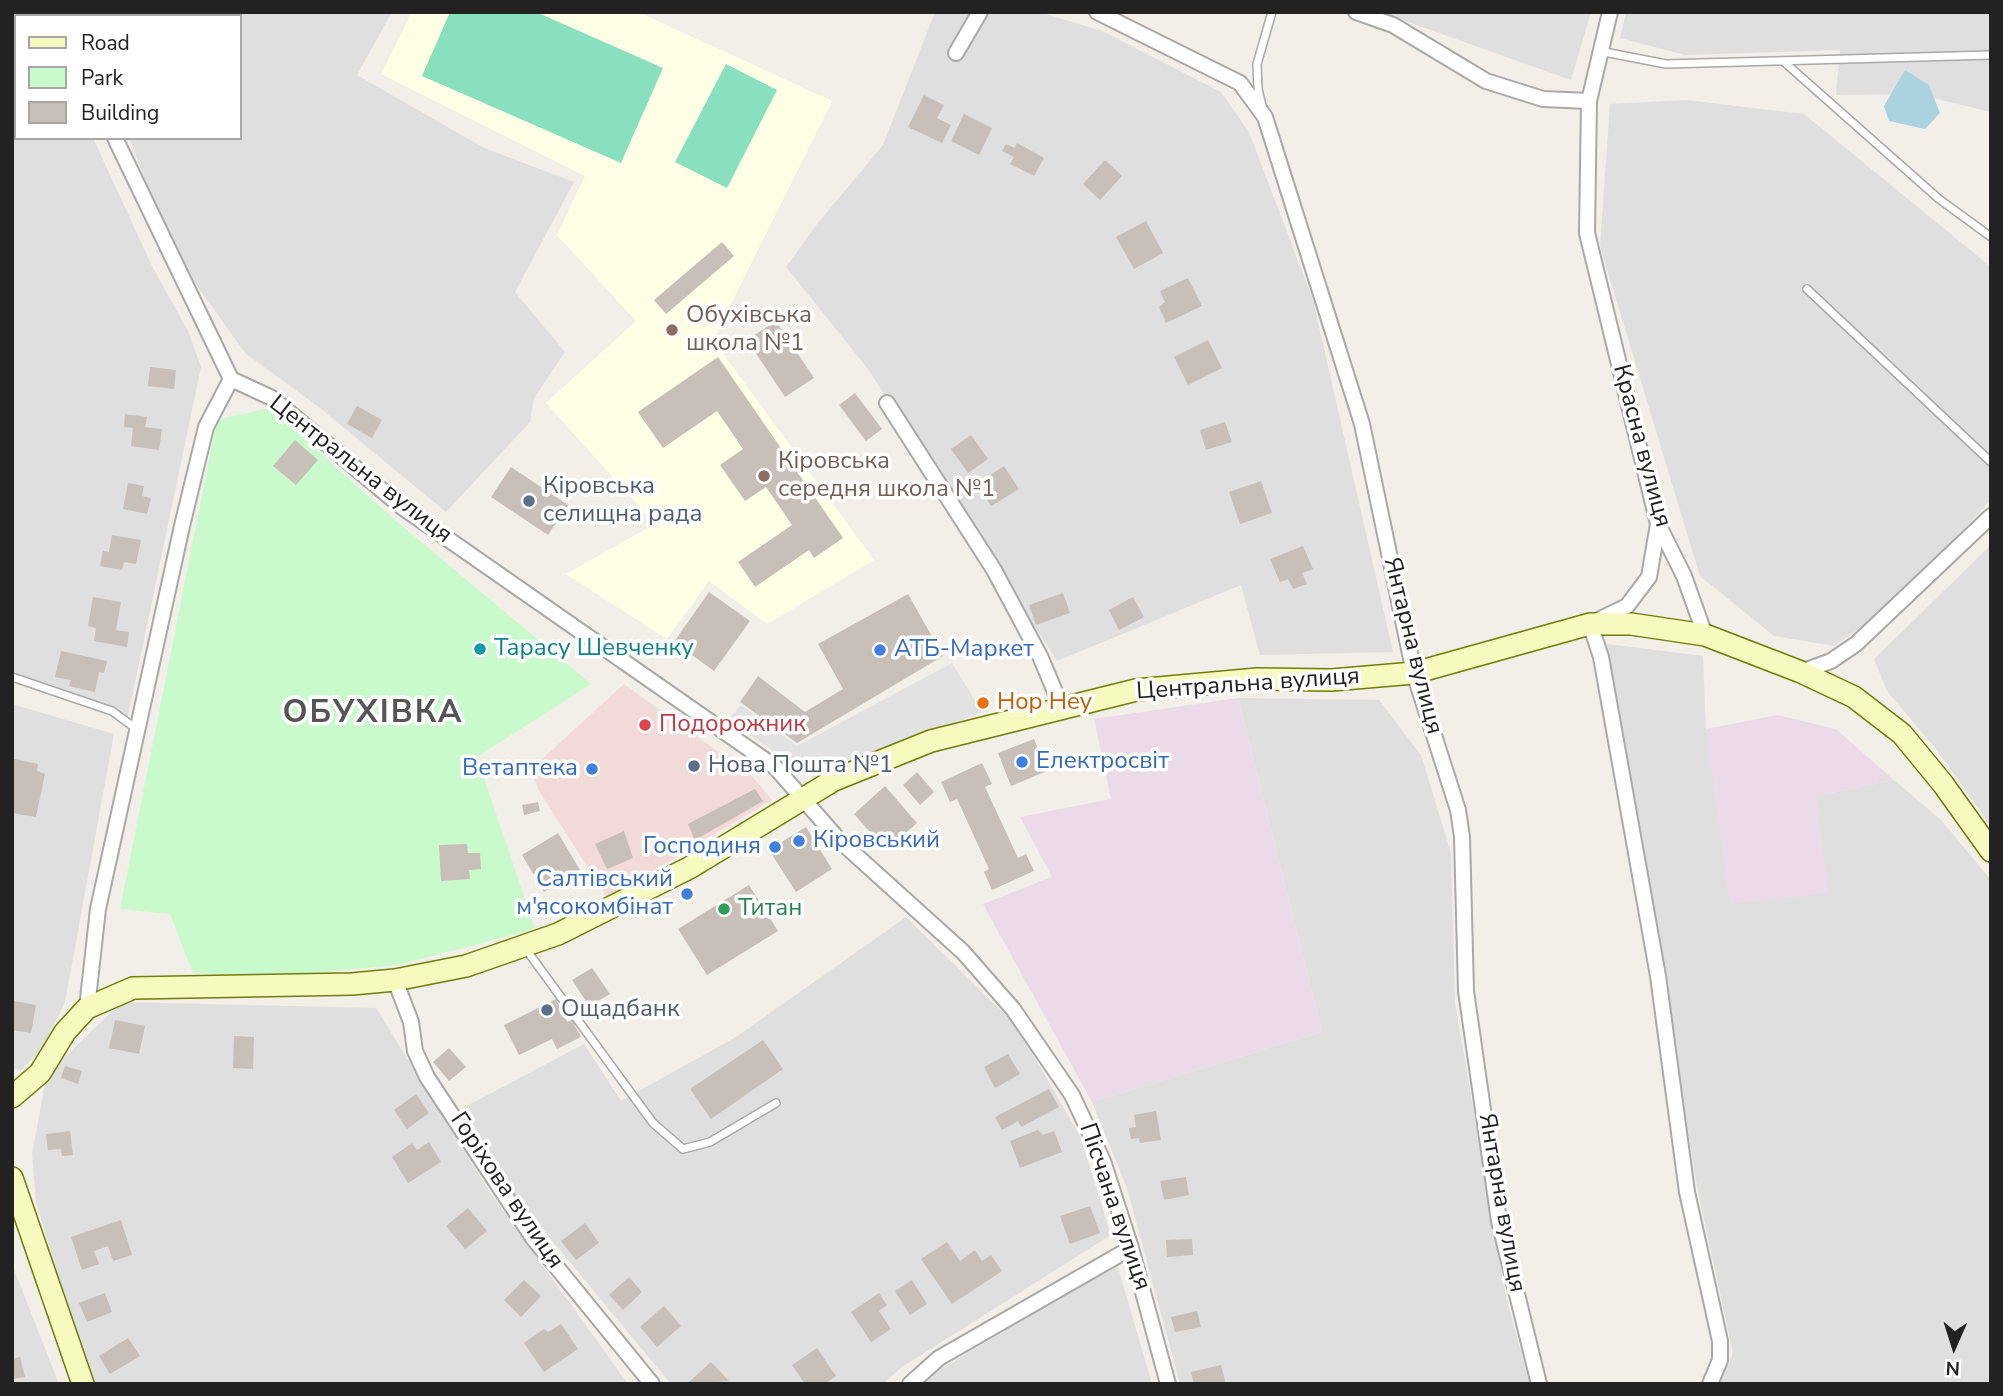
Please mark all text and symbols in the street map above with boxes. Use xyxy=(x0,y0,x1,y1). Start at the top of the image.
legend xyxy=(14,14,242,140)
text: Road xyxy=(81,29,130,57)
text: Park xyxy=(81,64,123,92)
text: Building xyxy=(81,99,159,127)
place label: Обухівська школа №1 xyxy=(686,302,812,358)
marker: Обухівська школа №1 xyxy=(664,322,680,338)
street label: Красна вулиця xyxy=(1605,362,1677,530)
street label: Центральна вулиця xyxy=(263,390,457,550)
place label: Кіровська середня школа №1 xyxy=(778,448,995,504)
marker: Кіровська середня школа №1 xyxy=(756,468,772,484)
place label: Кіровська селищна рада xyxy=(543,473,702,529)
marker: Кіровська селищна рада xyxy=(521,493,537,509)
street label: Янтарна вулиця xyxy=(1376,555,1448,737)
place label: Тарасу Шевченку xyxy=(494,635,694,663)
place label: АТБ-Маркет xyxy=(894,636,1034,664)
marker: Тарасу Шевченку xyxy=(472,641,488,657)
marker: АТБ-Маркет xyxy=(872,642,888,658)
street label: Центральна вулиця xyxy=(1135,663,1361,707)
place label: Hop Hey xyxy=(997,689,1092,717)
district label: ОБУХІВКА xyxy=(283,695,463,733)
marker: Hop Hey xyxy=(975,695,991,711)
place label: Подорожник xyxy=(659,711,806,739)
marker: Подорожник xyxy=(637,717,653,733)
place label: Електросвіт xyxy=(1036,748,1169,776)
place label: Нова Пошта №1 xyxy=(708,752,893,780)
marker: Електросвіт xyxy=(1014,754,1030,770)
place label: Ветаптека xyxy=(462,755,578,783)
marker: Нова Пошта №1 xyxy=(686,758,702,774)
marker: Ветаптека xyxy=(584,761,600,777)
place label: Кіровський xyxy=(813,827,940,855)
place label: Господиня xyxy=(643,833,761,861)
marker: Кіровський xyxy=(791,833,807,849)
marker: Господиня xyxy=(767,839,783,855)
place label: Салтівський м'ясокомбінат xyxy=(516,866,673,922)
marker: Салтівський м'ясокомбінат xyxy=(679,886,695,902)
place label: Титан xyxy=(738,895,802,923)
marker: Титан xyxy=(716,901,732,917)
place label: Ощадбанк xyxy=(561,996,680,1024)
marker: Ощадбанк xyxy=(539,1002,555,1018)
street label: Горіхова вулиця xyxy=(443,1107,569,1275)
street label: Янтарна вулиця xyxy=(1471,1111,1531,1295)
street label: Пісчана вулиця xyxy=(1072,1120,1156,1294)
north arrow xyxy=(1919,1312,1989,1382)
text: N xyxy=(1945,1355,1961,1381)

